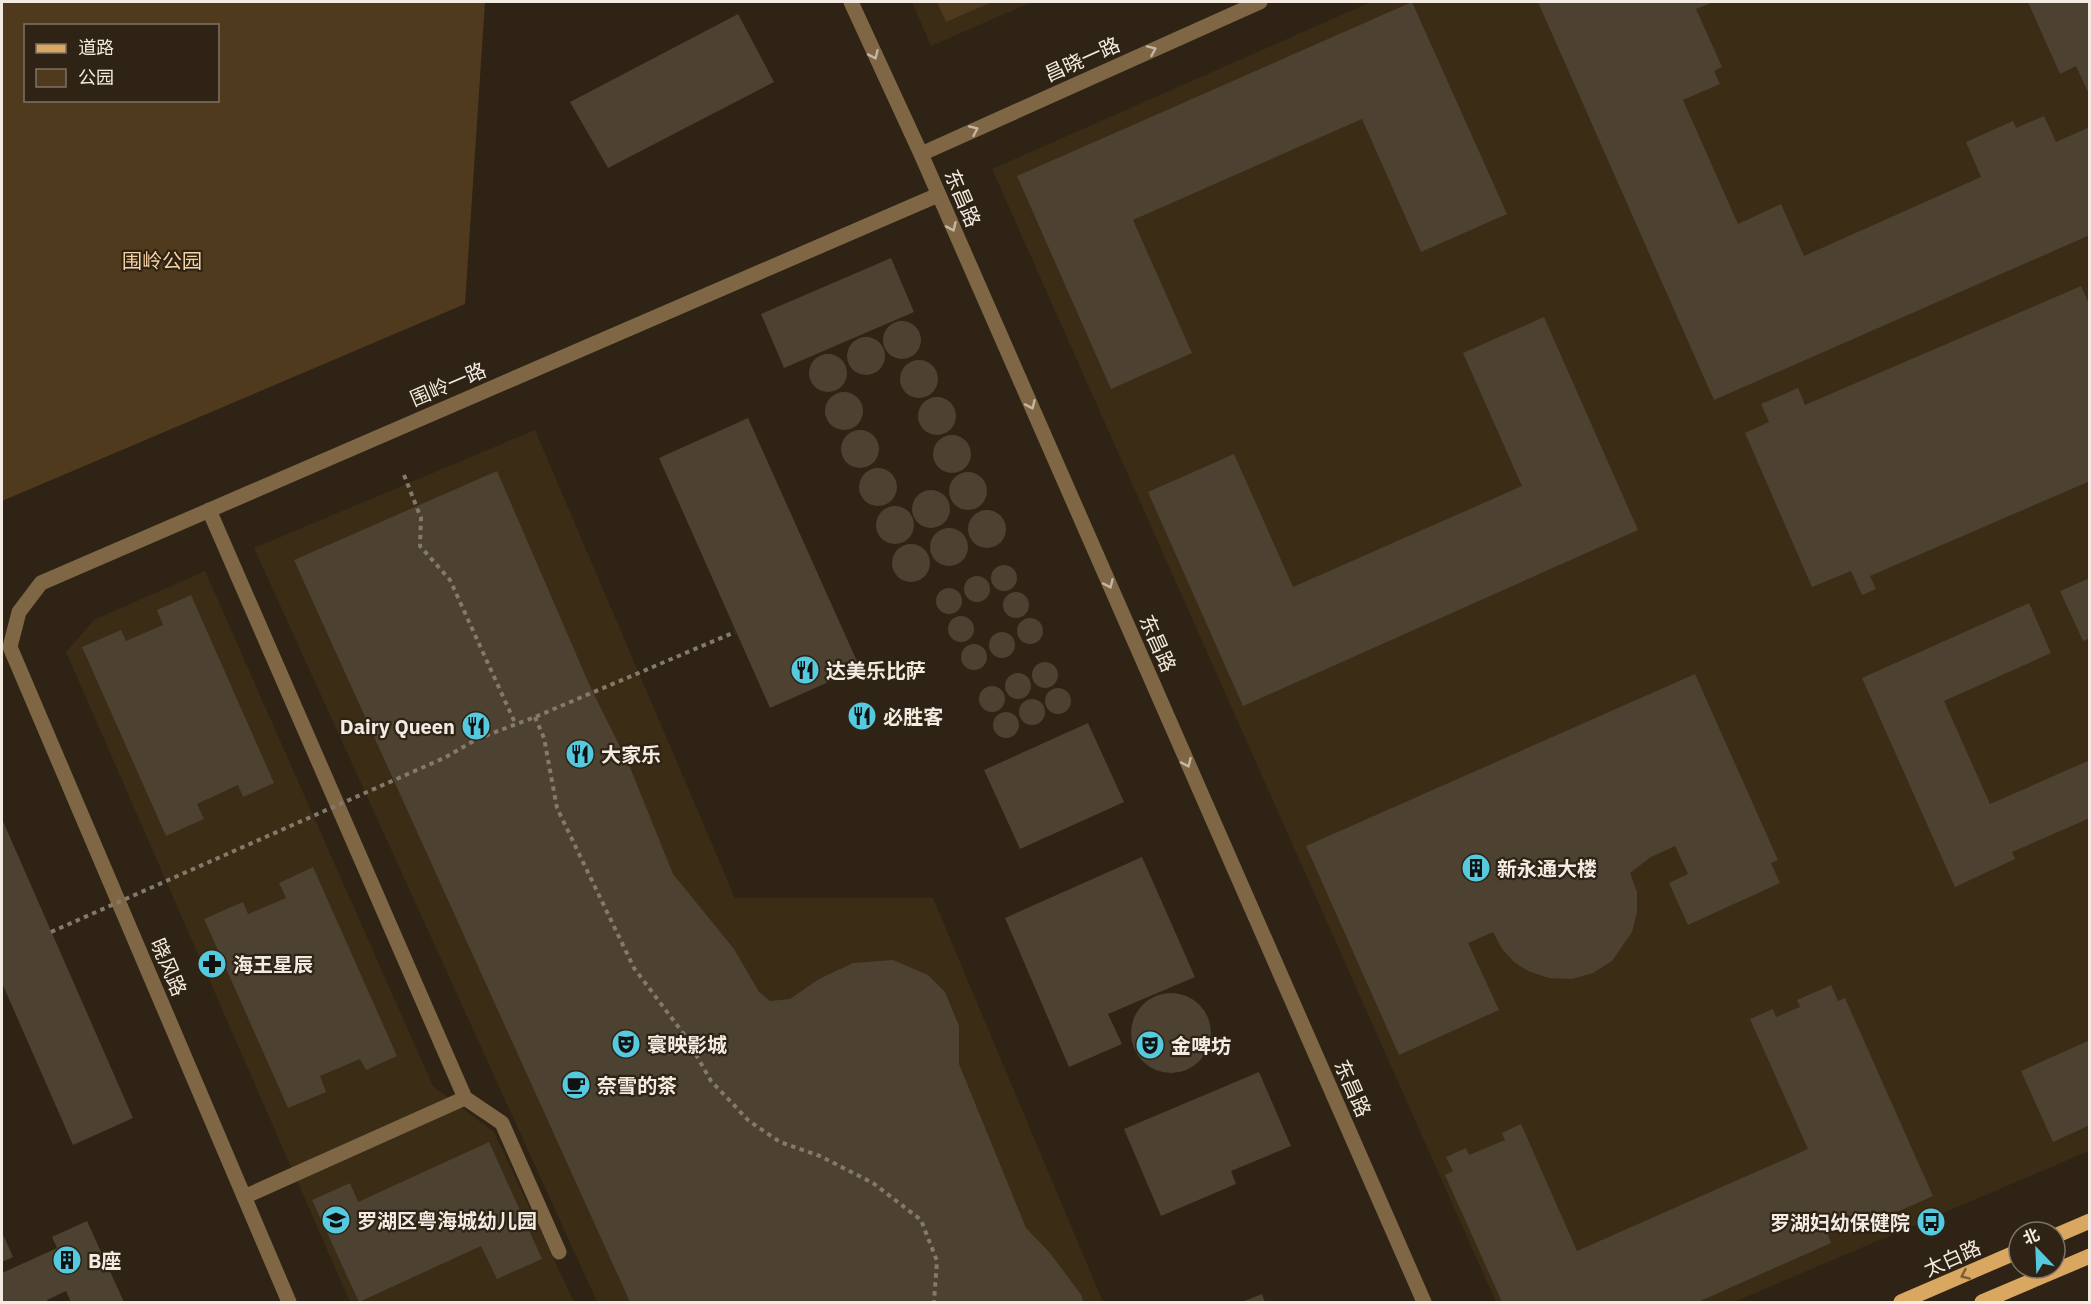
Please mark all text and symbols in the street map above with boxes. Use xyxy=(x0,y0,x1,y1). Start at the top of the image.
legend xyxy=(24,24,219,102)
street label: 昌晓一路 xyxy=(1040,30,1124,88)
text: 道路 xyxy=(78,36,114,59)
one-way arrow xyxy=(1146,46,1157,58)
one-way arrow xyxy=(867,49,879,60)
text: 公园 xyxy=(78,66,114,89)
one-way arrow xyxy=(968,126,979,138)
street label: 东昌路 xyxy=(939,165,987,231)
one-way arrow xyxy=(945,221,957,232)
park label: 围岭公园 xyxy=(122,247,202,274)
street label: 围岭一路 xyxy=(406,356,490,412)
one-way arrow xyxy=(1023,399,1035,410)
one-way arrow xyxy=(1102,578,1114,589)
street label: 东昌路 xyxy=(1133,610,1183,676)
restaurant icon: 达美乐比萨 xyxy=(789,654,821,686)
place label: 达美乐比萨 xyxy=(826,657,926,684)
restaurant icon: 必胜客 xyxy=(846,700,878,732)
place label: 必胜客 xyxy=(883,703,943,730)
restaurant icon: Dairy Queen xyxy=(460,710,492,742)
place label: Dairy Queen xyxy=(340,713,455,740)
restaurant icon: 大家乐 xyxy=(564,738,596,770)
place label: 大家乐 xyxy=(601,741,661,768)
one-way arrow xyxy=(1180,756,1192,767)
building icon: 新永通大楼 xyxy=(1460,852,1492,884)
place label: 新永通大楼 xyxy=(1497,855,1597,882)
street label: 晓风路 xyxy=(145,934,193,1000)
pharmacy icon: 海王星辰 xyxy=(196,948,228,980)
place label: 海王星辰 xyxy=(233,951,313,978)
theatre icon: 寰映影城 xyxy=(610,1028,642,1060)
theatre icon: 金啤坊 xyxy=(1134,1029,1166,1061)
place label: 寰映影城 xyxy=(647,1031,727,1058)
place label: 金啤坊 xyxy=(1171,1032,1231,1059)
street label: 东昌路 xyxy=(1328,1055,1378,1121)
cafe icon: 奈雪的茶 xyxy=(560,1069,592,1101)
place label: 奈雪的茶 xyxy=(597,1072,677,1099)
school or university icon: 罗湖区粤海城幼儿园 xyxy=(320,1204,352,1236)
bus stop icon: 罗湖妇幼保健院 xyxy=(1915,1206,1947,1238)
place label: 罗湖区粤海城幼儿园 xyxy=(357,1207,537,1234)
place label: 罗湖妇幼保健院 xyxy=(1770,1209,1910,1236)
north arrow xyxy=(2007,1220,2067,1280)
text: 北 xyxy=(2020,1224,2042,1249)
street label: 太白路 xyxy=(1919,1233,1985,1283)
building icon: B座 xyxy=(51,1244,83,1276)
place label: B座 xyxy=(88,1247,121,1274)
one-way arrow xyxy=(1961,1267,1972,1279)

